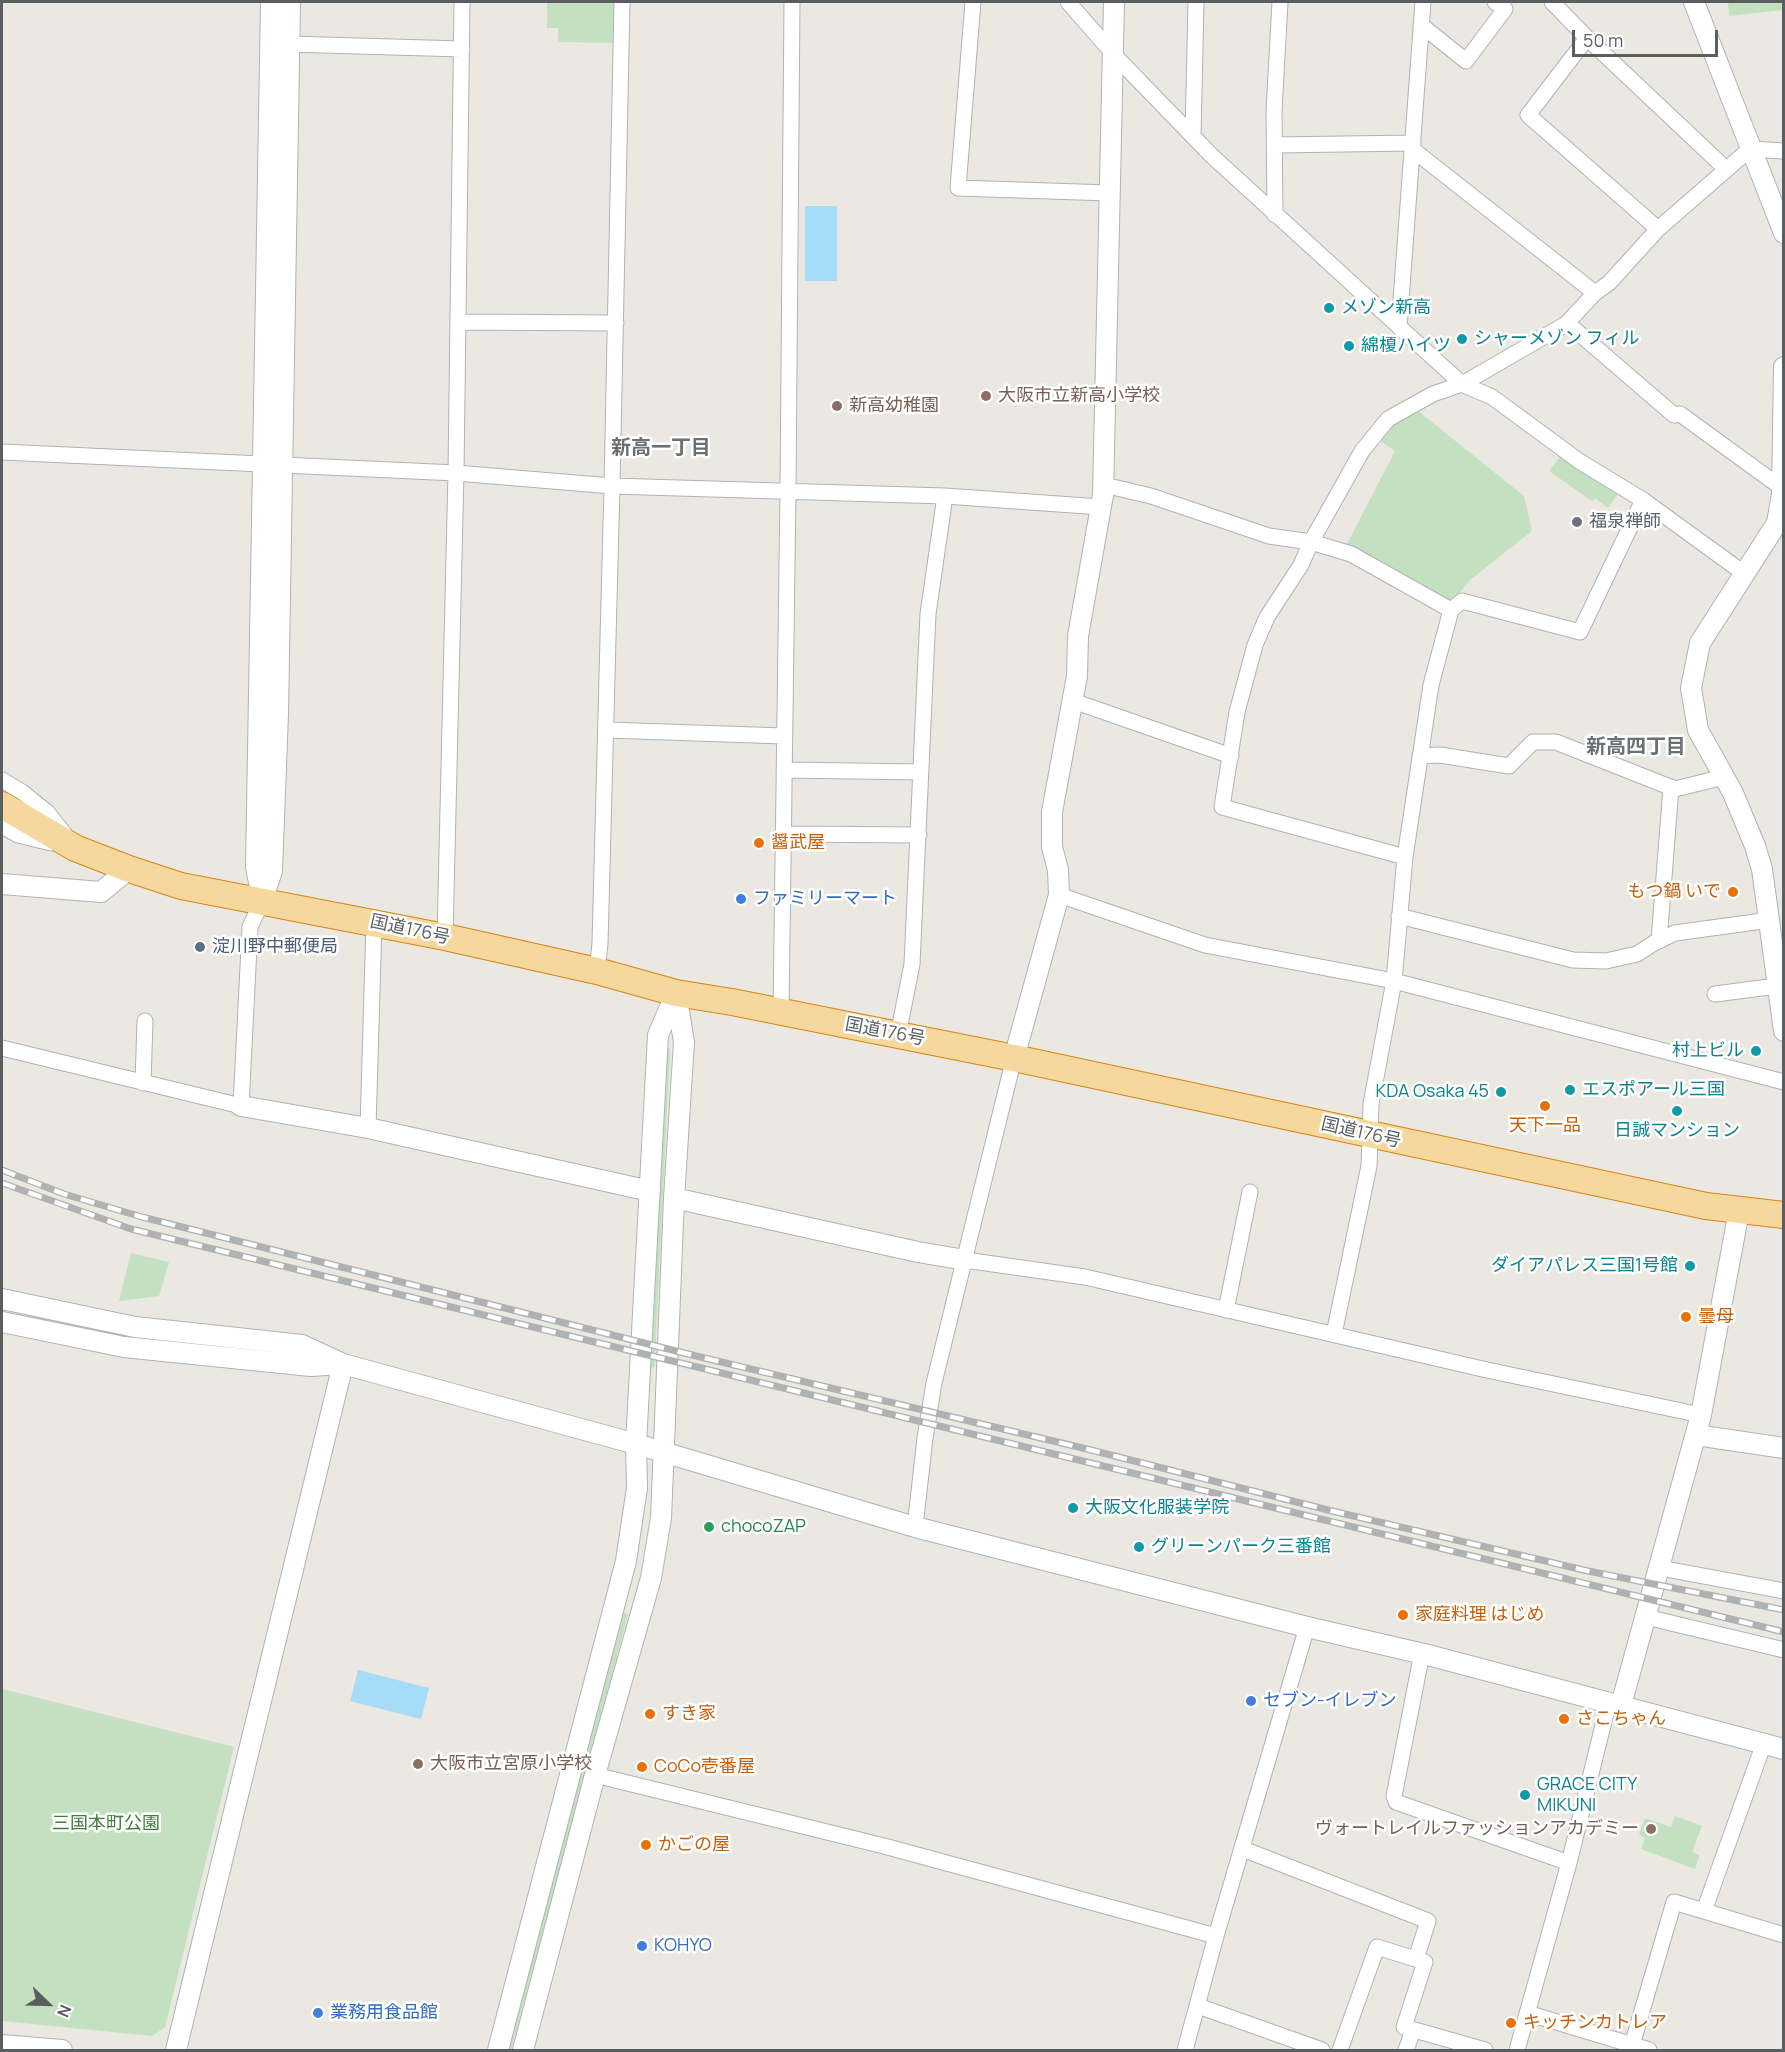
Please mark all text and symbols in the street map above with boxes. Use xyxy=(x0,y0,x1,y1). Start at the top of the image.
scale bar xyxy=(1575,18,1720,56)
text: 50 m xyxy=(1583,28,1623,52)
place label: メゾン新高 xyxy=(1341,297,1431,319)
marker: メゾン新高 xyxy=(1322,301,1336,315)
place label: シャーメゾン フィル xyxy=(1474,328,1640,350)
marker: シャーメゾン フィル xyxy=(1455,332,1469,346)
place label: 綿榎ハイツ xyxy=(1361,335,1451,357)
marker: 綿榎ハイツ xyxy=(1342,339,1356,353)
place label: 大阪市立新高小学校 xyxy=(998,385,1160,407)
marker: 大阪市立新高小学校 xyxy=(979,389,993,403)
place label: 新高幼稚園 xyxy=(849,395,939,417)
marker: 新高幼稚園 xyxy=(830,399,844,413)
district label: 新高一丁目 xyxy=(611,436,711,460)
place label: 福泉禅師 xyxy=(1589,511,1661,533)
marker: 福泉禅師 xyxy=(1570,515,1584,529)
district label: 新高四丁目 xyxy=(1586,735,1686,759)
place label: 醤武屋 xyxy=(771,832,825,854)
marker: 醤武屋 xyxy=(752,836,766,850)
place label: もつ鍋 いで xyxy=(1627,881,1721,903)
marker: もつ鍋 いで xyxy=(1726,885,1740,899)
place label: ファミリーマート xyxy=(753,888,897,910)
marker: ファミリーマート xyxy=(734,892,748,906)
street label: 国道176号 xyxy=(368,911,452,949)
place label: 淀川野中郵便局 xyxy=(212,936,338,958)
marker: 淀川野中郵便局 xyxy=(193,940,207,954)
street label: 国道176号 xyxy=(843,1014,927,1050)
place label: 村上ビル xyxy=(1672,1040,1744,1062)
marker: 村上ビル xyxy=(1749,1044,1763,1058)
place label: エスポアール三国 xyxy=(1582,1079,1725,1101)
place label: KDA Osaka 45 xyxy=(1376,1081,1489,1103)
marker: エスポアール三国 xyxy=(1563,1083,1577,1097)
marker: KDA Osaka 45 xyxy=(1494,1085,1508,1099)
marker: 天下一品 xyxy=(1538,1099,1552,1113)
marker: 日誠マンション xyxy=(1670,1104,1684,1118)
street label: 国道176号 xyxy=(1319,1113,1403,1153)
place label: 天下一品 xyxy=(1509,1115,1581,1137)
place label: 日誠マンション xyxy=(1614,1120,1740,1142)
place label: ダイアパレス三国1号館 xyxy=(1491,1255,1678,1277)
marker: ダイアパレス三国1号館 xyxy=(1683,1259,1697,1273)
place label: 曇母 xyxy=(1698,1306,1734,1328)
marker: 曇母 xyxy=(1679,1310,1693,1324)
place label: 大阪文化服装学院 xyxy=(1085,1497,1229,1519)
marker: 大阪文化服装学院 xyxy=(1066,1501,1080,1515)
place label: chocoZAP xyxy=(721,1516,806,1538)
marker: chocoZAP xyxy=(702,1520,716,1534)
place label: グリーンパーク三番館 xyxy=(1151,1536,1331,1558)
marker: グリーンパーク三番館 xyxy=(1132,1540,1146,1554)
place label: 家庭料理 はじめ xyxy=(1415,1604,1545,1626)
marker: 家庭料理 はじめ xyxy=(1396,1608,1410,1622)
place label: セブン-イレブン xyxy=(1263,1690,1397,1712)
marker: セブン-イレブン xyxy=(1244,1694,1258,1708)
place label: すき家 xyxy=(662,1703,716,1725)
marker: すき家 xyxy=(643,1707,657,1721)
place label: さこちゃん xyxy=(1576,1708,1666,1730)
marker: さこちゃん xyxy=(1557,1712,1571,1726)
place label: 大阪市立宮原小学校 xyxy=(430,1753,592,1775)
place label: CoCo壱番屋 xyxy=(654,1756,755,1778)
marker: 大阪市立宮原小学校 xyxy=(411,1757,425,1771)
marker: CoCo壱番屋 xyxy=(635,1760,649,1774)
place label: GRACE CITY MIKUNI xyxy=(1537,1774,1637,1816)
marker: GRACE CITY MIKUNI xyxy=(1518,1788,1532,1802)
park label: 三国本町公園 xyxy=(52,1813,160,1835)
place label: ヴォートレイルファッションアカデミー xyxy=(1315,1818,1639,1840)
marker: ヴォートレイルファッションアカデミー xyxy=(1644,1822,1658,1836)
place label: かごの屋 xyxy=(658,1834,730,1856)
marker: かごの屋 xyxy=(639,1838,653,1852)
place label: KOHYO xyxy=(654,1935,712,1957)
marker: KOHYO xyxy=(635,1939,649,1953)
north arrow xyxy=(18,1974,78,2034)
text: N xyxy=(52,2001,77,2021)
place label: 業務用食品館 xyxy=(330,2002,438,2024)
marker: 業務用食品館 xyxy=(311,2006,325,2020)
place label: キッチンカトレア xyxy=(1523,2012,1667,2034)
marker: キッチンカトレア xyxy=(1504,2016,1518,2030)

